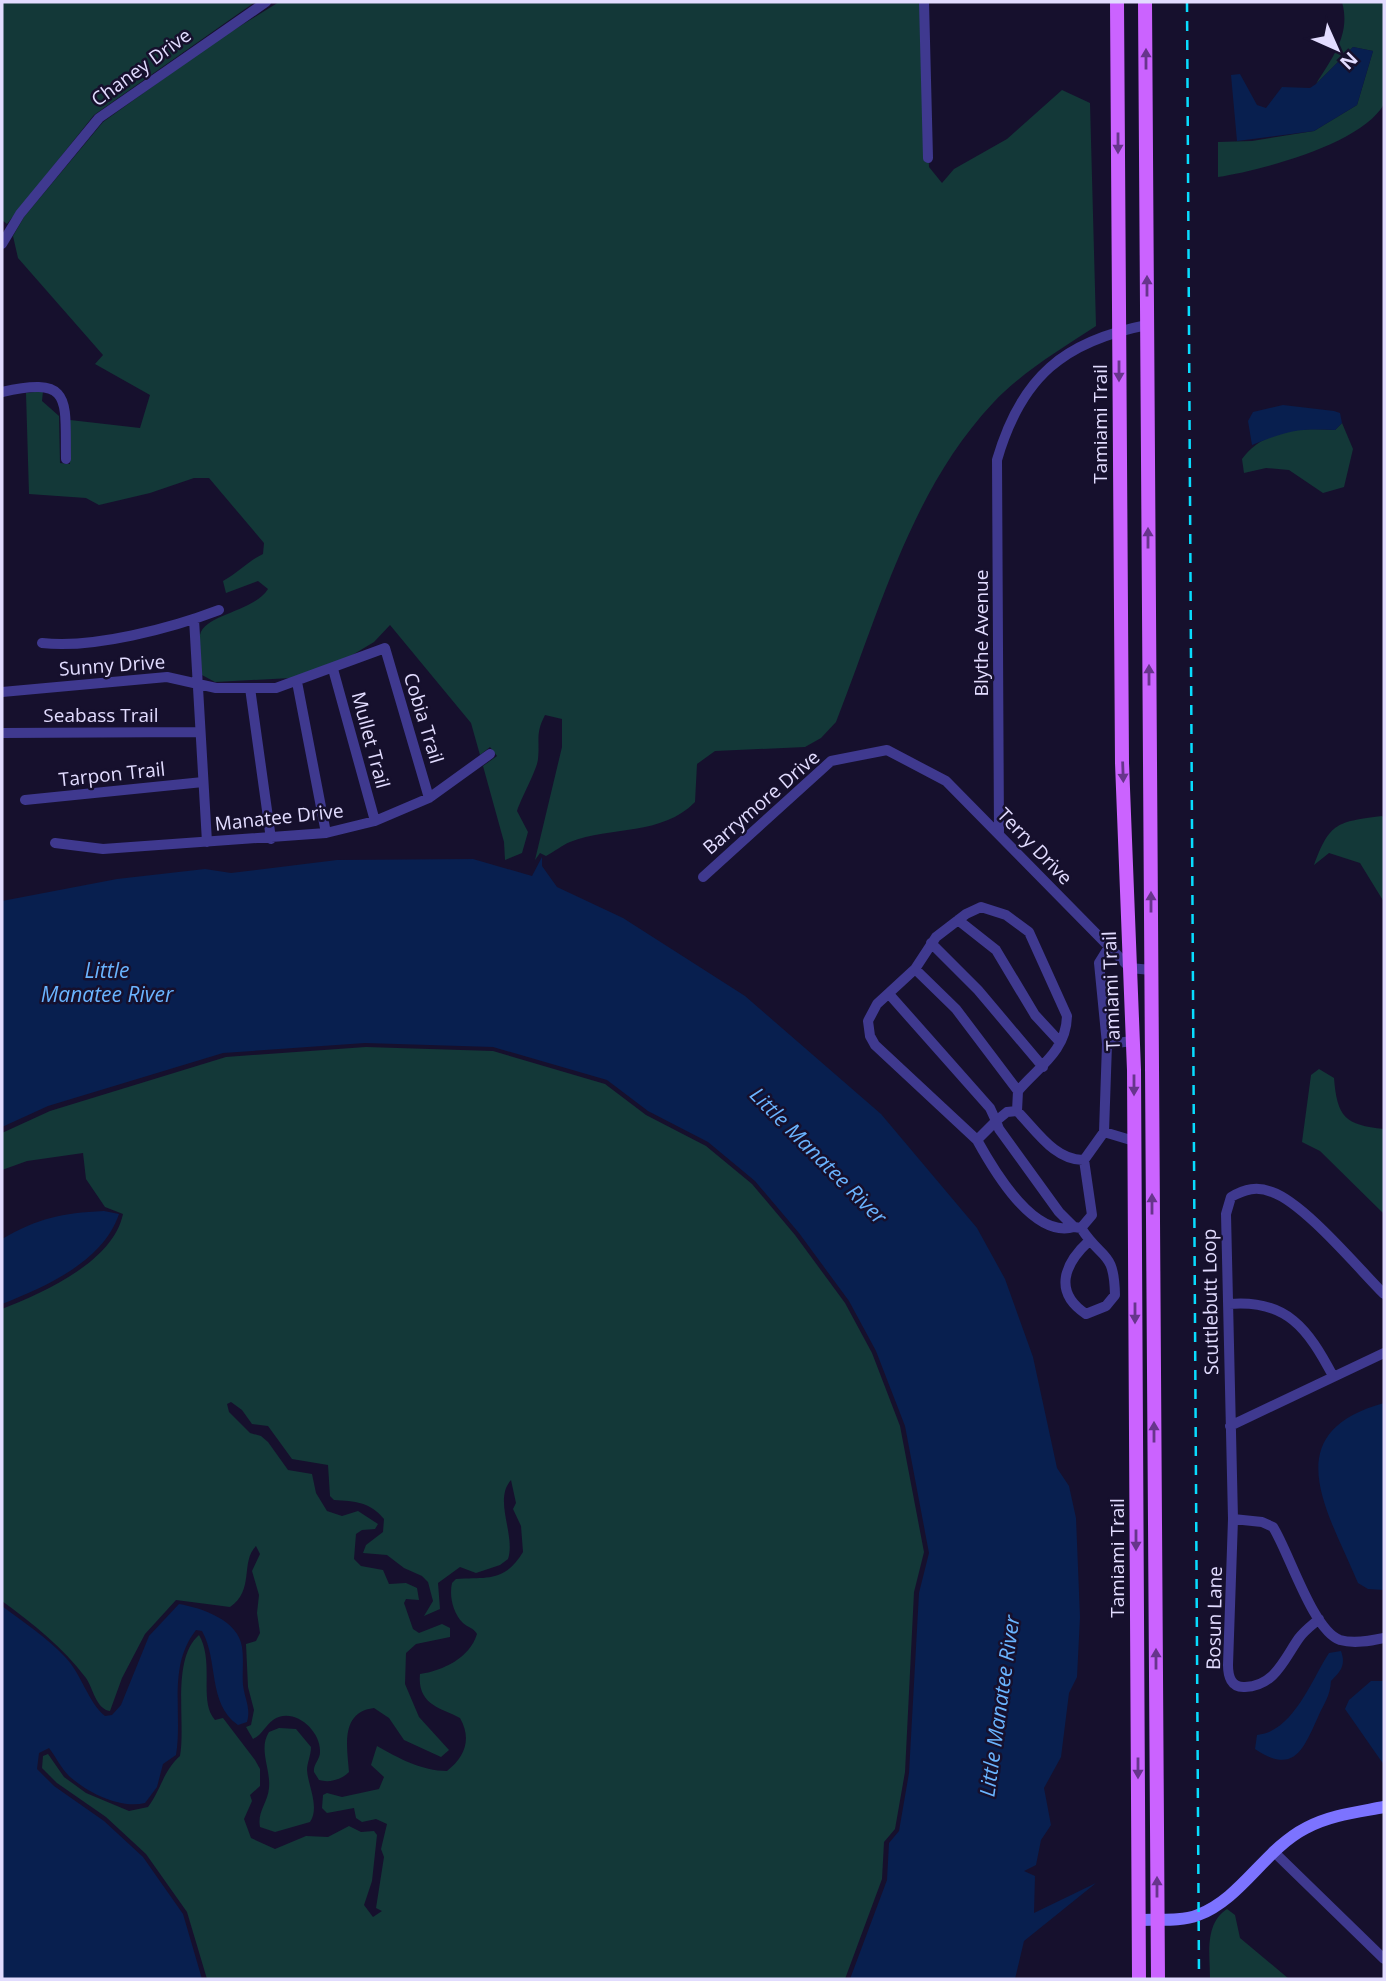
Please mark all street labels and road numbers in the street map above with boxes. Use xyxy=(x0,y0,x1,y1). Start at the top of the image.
street label: Chaney Drive xyxy=(86,22,196,112)
street label: Tamiami Trail xyxy=(1087,364,1113,484)
street label: Blythe Avenue xyxy=(968,570,994,696)
street label: Sunny Drive xyxy=(58,648,166,682)
street label: Cobia Trail xyxy=(398,669,450,767)
street label: Mullet Trail xyxy=(346,689,396,791)
street label: Seabass Trail xyxy=(43,702,159,728)
street label: Barrymore Drive xyxy=(697,744,825,860)
street label: Tarpon Trail xyxy=(58,755,166,793)
street label: Manatee Drive xyxy=(213,797,345,837)
street label: Terry Drive xyxy=(992,802,1078,890)
street label: Tamiami Trail xyxy=(1096,931,1126,1051)
street label: Scuttlebutt Loop xyxy=(1196,1229,1224,1375)
street label: Tamiami Trail xyxy=(1104,1498,1130,1618)
street label: Bosun Lane xyxy=(1200,1566,1228,1670)

